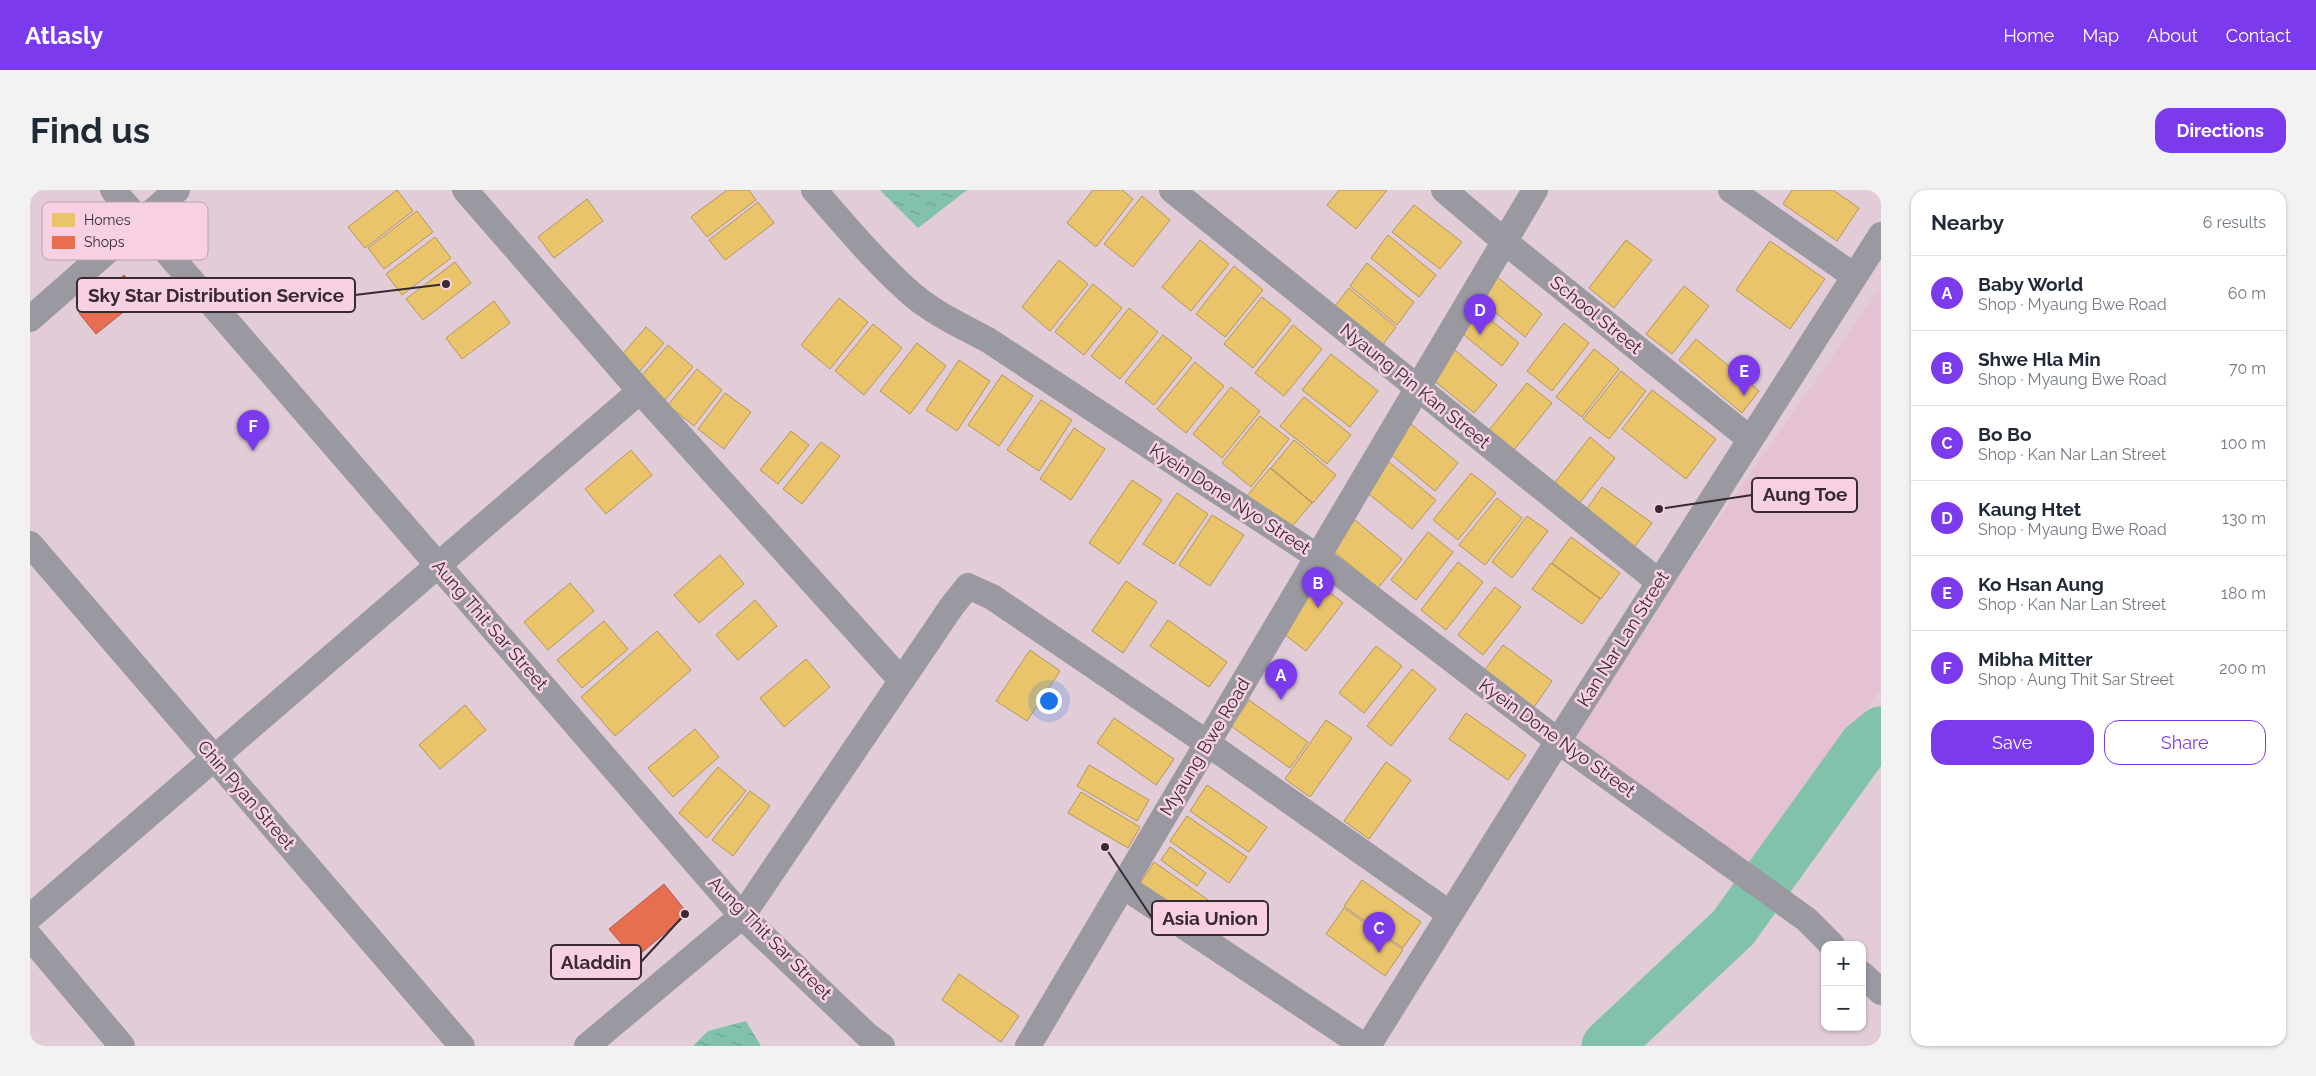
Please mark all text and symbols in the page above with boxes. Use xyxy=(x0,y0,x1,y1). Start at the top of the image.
text: Atlasly xyxy=(25,21,103,50)
text: Home xyxy=(2003,25,2054,46)
text: Map xyxy=(2082,25,2119,46)
text: About xyxy=(2147,25,2198,46)
text: Contact xyxy=(2226,25,2291,46)
button: Directions xyxy=(2155,108,2286,153)
text: Find us xyxy=(30,110,150,151)
legend xyxy=(42,202,208,260)
text: Nearby xyxy=(1931,210,2004,235)
text: Homes xyxy=(84,212,131,228)
text: 6 results xyxy=(2203,213,2266,232)
text: Shops xyxy=(84,234,125,250)
street label: School Street xyxy=(1546,271,1646,358)
text: Baby World xyxy=(1978,273,2083,295)
callout: Sky Star Distribution Service xyxy=(77,278,355,312)
text: Sky Star Distribution Service xyxy=(88,284,344,306)
text: A xyxy=(1942,284,1952,303)
text: 60 m xyxy=(2228,284,2266,303)
pin: D xyxy=(1464,294,1496,335)
text: Shop · Myaung Bwe Road xyxy=(1978,295,2167,314)
street label: Nyaung Pin Kan Street xyxy=(1336,319,1494,453)
text: Shwe Hla Min xyxy=(1978,348,2101,370)
pin: E xyxy=(1728,355,1760,396)
text: B xyxy=(1942,359,1952,378)
text: 70 m xyxy=(2229,359,2266,378)
text: Shop · Myaung Bwe Road xyxy=(1978,370,2167,389)
pin: F xyxy=(237,410,269,451)
text: Bo Bo xyxy=(1978,423,2031,445)
text: C xyxy=(1942,434,1952,453)
text: 100 m xyxy=(2221,434,2266,453)
street label: Kyein Done Nyo Street xyxy=(1146,439,1315,558)
text: Shop · Kan Nar Lan Street xyxy=(1978,445,2166,464)
callout: Aung Toe xyxy=(1752,478,1857,512)
text: Aung Toe xyxy=(1763,483,1847,505)
text: Kaung Htet xyxy=(1978,498,2081,520)
text: D xyxy=(1941,509,1953,528)
text: 130 m xyxy=(2222,509,2266,528)
text: Shop · Myaung Bwe Road xyxy=(1978,520,2167,539)
street label: Aung Thit Sar Street xyxy=(428,555,553,694)
pin: B xyxy=(1302,567,1334,608)
street label: Kan Nar Lan Street xyxy=(1572,567,1673,710)
text: Ko Hsan Aung xyxy=(1978,573,2104,595)
text: E xyxy=(1942,584,1952,603)
text: 180 m xyxy=(2221,584,2266,603)
text: Shop · Kan Nar Lan Street xyxy=(1978,595,2166,614)
text: Mibha Mitter xyxy=(1978,648,2093,670)
pin: A xyxy=(1265,659,1297,700)
text: F xyxy=(1942,659,1952,678)
text: 200 m xyxy=(2219,659,2266,678)
text: Shop · Aung Thit Sar Street xyxy=(1978,670,2174,689)
street label: Myaung Bwe Road xyxy=(1155,674,1254,819)
street label: Kyein Done Nyo Street xyxy=(1475,674,1639,801)
your location xyxy=(1036,688,1062,714)
button: Save xyxy=(1931,720,2094,765)
button: Share xyxy=(2104,720,2266,765)
street label: Chin Pyan Street xyxy=(193,736,299,853)
street label: Aung Thit Sar Street xyxy=(704,872,836,1004)
callout: Asia Union xyxy=(1152,901,1268,935)
text: Asia Union xyxy=(1162,907,1258,929)
pin: C xyxy=(1363,912,1395,953)
map controls xyxy=(1821,941,1866,1031)
button: + xyxy=(1821,941,1866,986)
callout: Aladdin xyxy=(551,945,641,979)
text: Aladdin xyxy=(561,951,631,973)
button: − xyxy=(1821,986,1866,1031)

